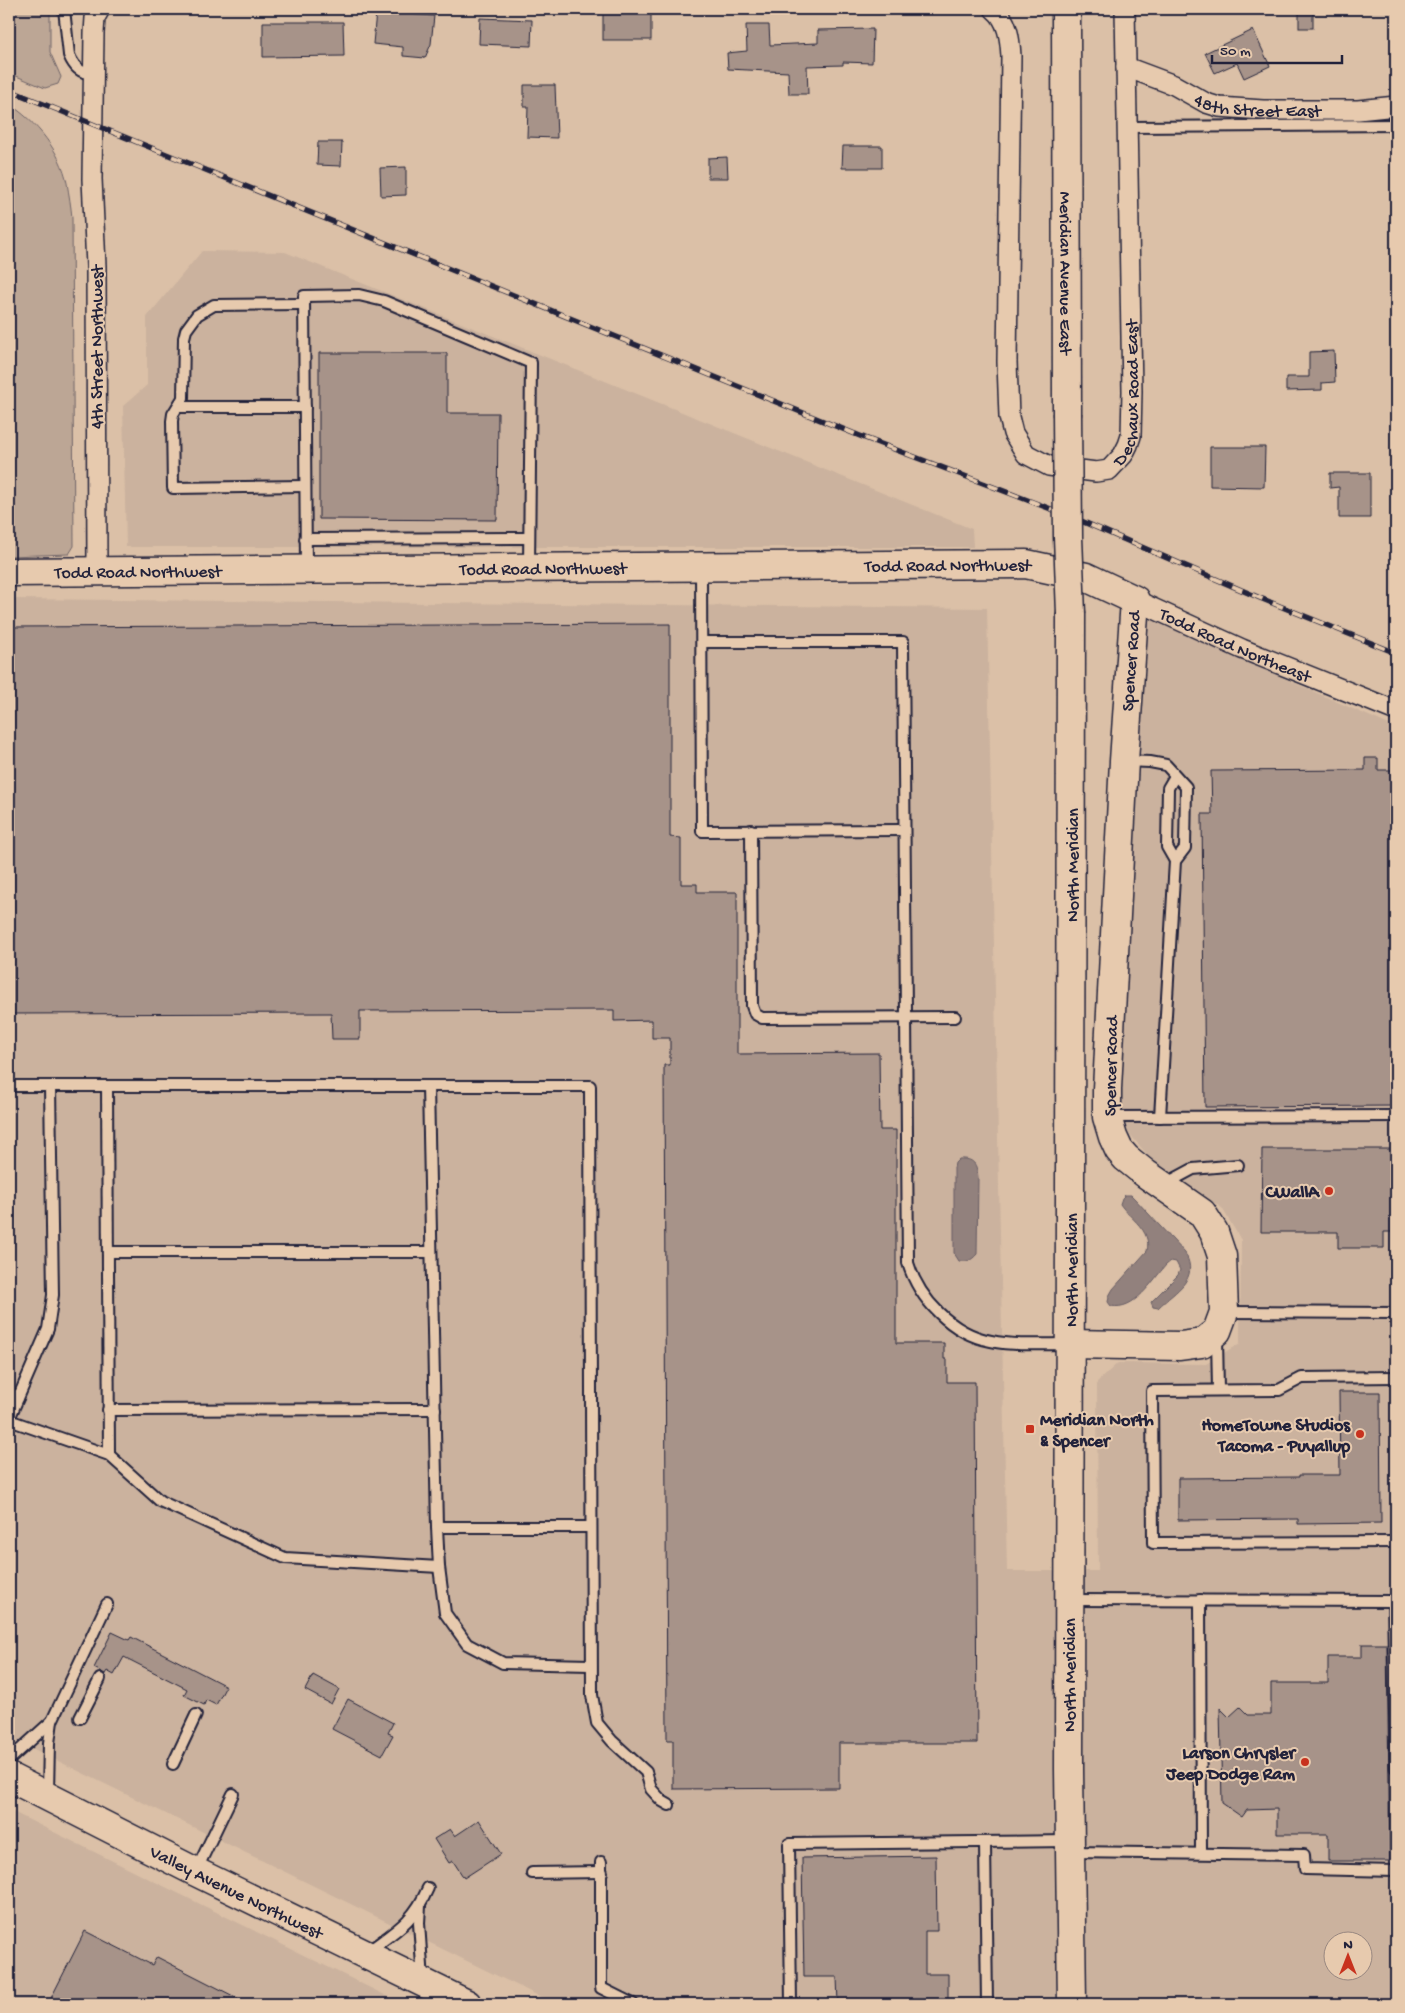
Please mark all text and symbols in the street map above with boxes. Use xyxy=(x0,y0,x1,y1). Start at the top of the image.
scale bar xyxy=(1212,32,1342,64)
text: 50 m xyxy=(1220,43,1251,61)
street label: 48th Street East xyxy=(1190,90,1323,123)
street label: Meridian Avenue East xyxy=(1053,191,1075,356)
street label: 4th Street Northwest xyxy=(88,263,109,429)
street label: Dechaux Road East xyxy=(1109,318,1145,472)
street label: Todd Road Northwest xyxy=(863,556,1035,578)
street label: Todd Road Northwest xyxy=(458,559,628,581)
street label: Todd Road Northwest xyxy=(53,562,223,585)
street label: Todd Road Northeast xyxy=(1155,604,1315,689)
street label: Spencer Road xyxy=(1119,609,1147,712)
street label: North Meridian xyxy=(1064,808,1085,922)
street label: Spencer Road xyxy=(1101,1014,1124,1116)
place label: CWallA xyxy=(1264,1183,1320,1204)
marker: CWallA xyxy=(1323,1185,1335,1197)
street label: North Meridian xyxy=(1063,1213,1084,1327)
place label: Meridian North & Spencer xyxy=(1040,1411,1154,1453)
place label: HomeTowne Studios Tacoma - Puyallup xyxy=(1201,1416,1351,1458)
marker: Meridian North & Spencer xyxy=(1024,1423,1036,1435)
marker: HomeTowne Studios Tacoma - Puyallup xyxy=(1354,1428,1366,1440)
street label: North Meridian xyxy=(1061,1618,1082,1732)
place label: Larson Chrysler Jeep Dodge Ram xyxy=(1165,1744,1298,1786)
marker: Larson Chrysler Jeep Dodge Ram xyxy=(1299,1756,1311,1768)
street label: Valley Avenue Northwest xyxy=(145,1842,327,1946)
north arrow xyxy=(1322,1930,1372,1980)
text: N xyxy=(1343,1937,1353,1954)

